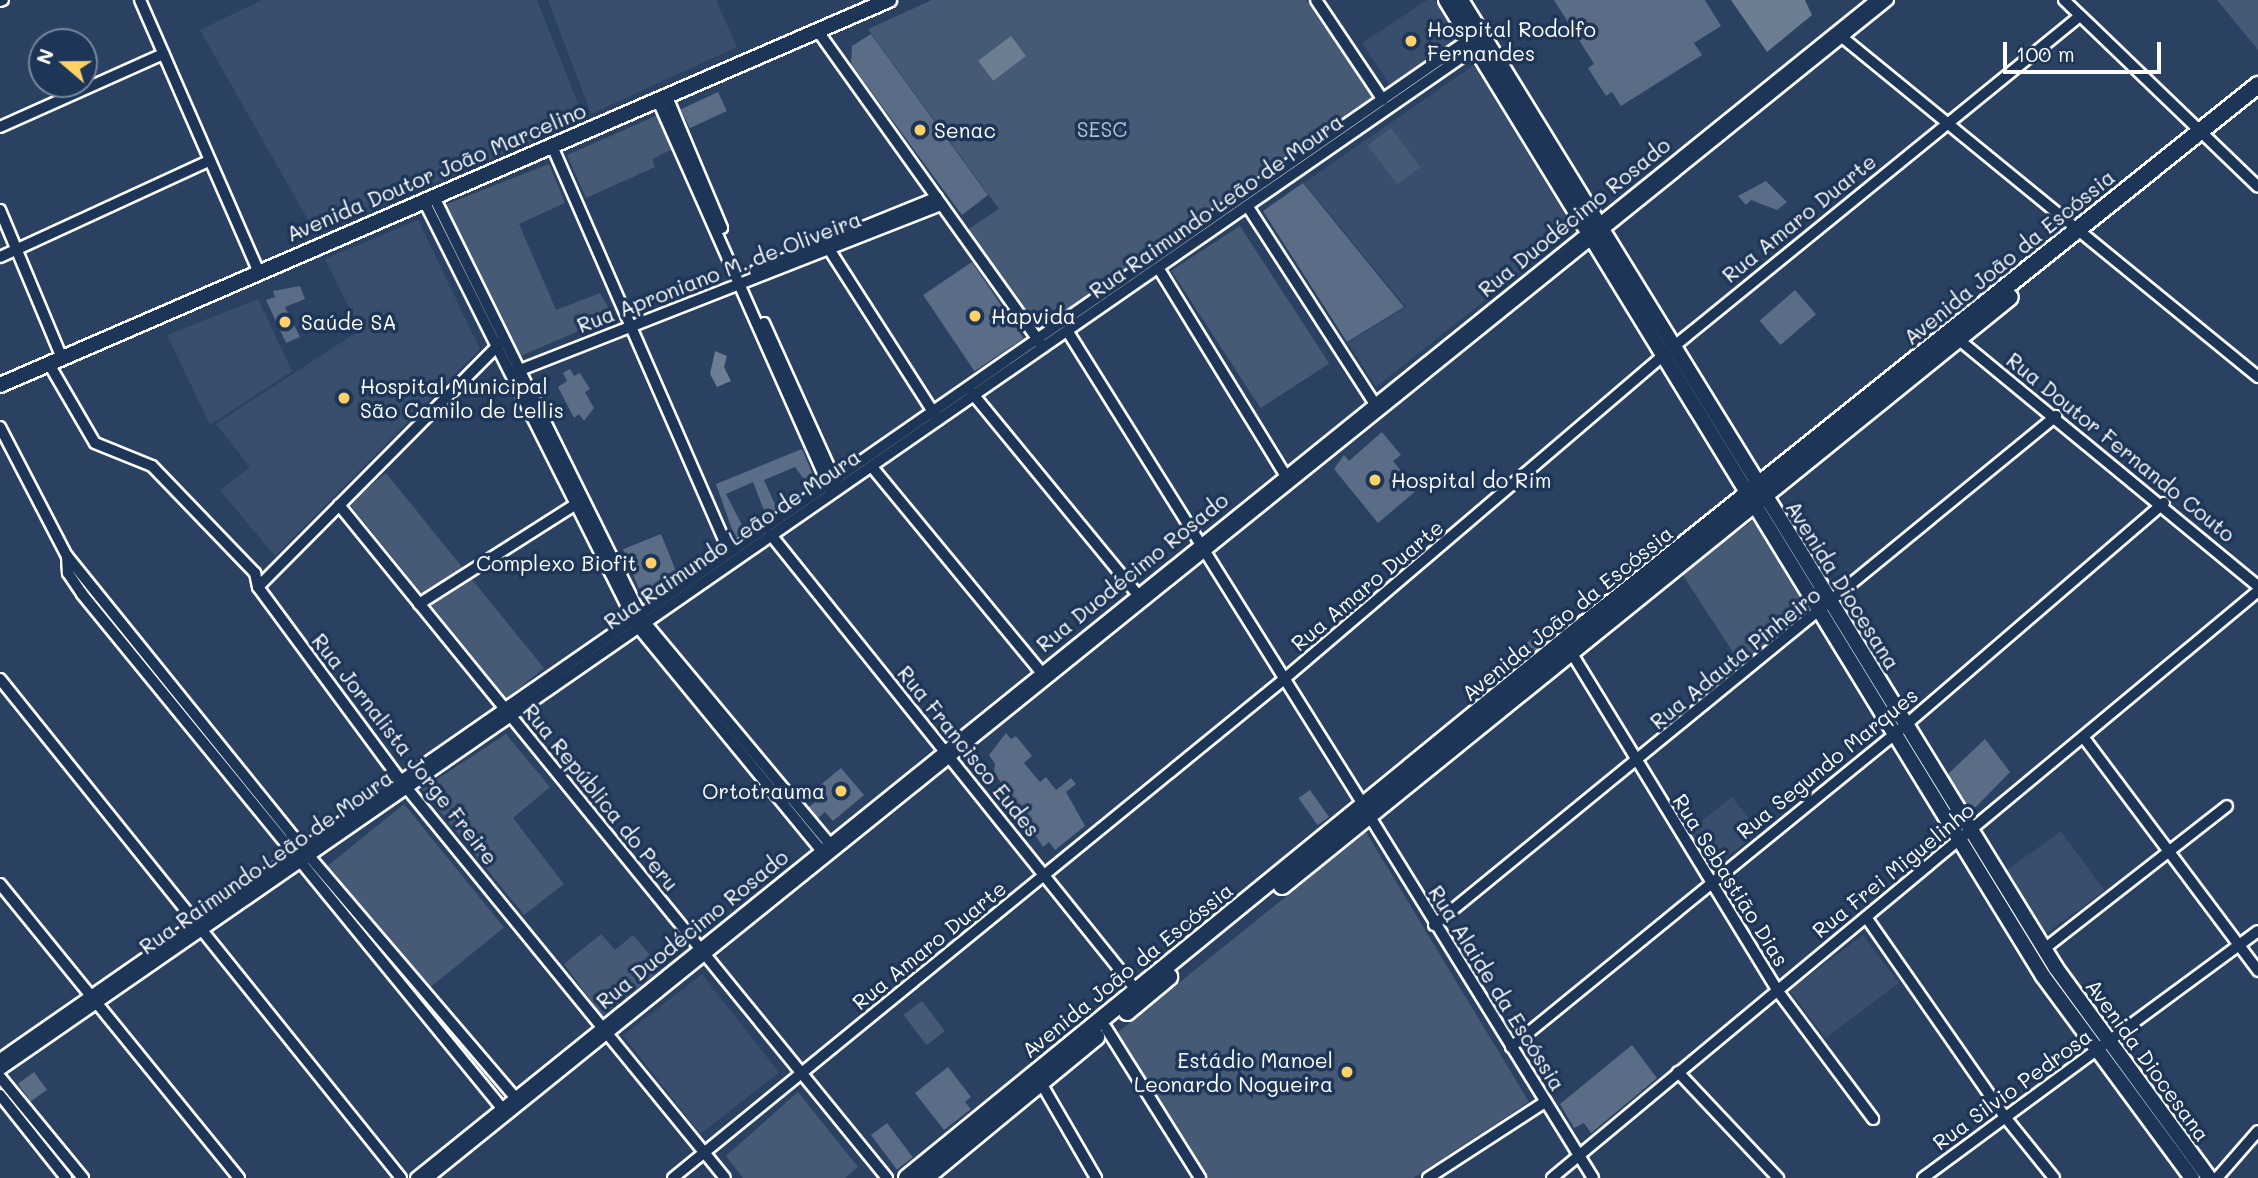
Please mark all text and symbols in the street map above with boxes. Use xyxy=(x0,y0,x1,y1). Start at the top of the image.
place label: Hospital Rodolfo Fernandes xyxy=(1427,16,1596,66)
north arrow xyxy=(28,28,98,98)
scale bar xyxy=(2006,28,2164,72)
marker: Hospital Rodolfo Fernandes xyxy=(1401,31,1421,51)
text: 100 m xyxy=(2016,40,2075,67)
text: N xyxy=(30,45,59,67)
street label: Avenida Doutor João Marcelino xyxy=(283,97,589,247)
street label: Rua Raimundo Leão de Moura xyxy=(1084,109,1348,303)
park label: SESC xyxy=(1077,116,1127,142)
place label: Senac xyxy=(934,117,996,143)
marker: Senac xyxy=(912,122,928,138)
street label: Rua Duodécimo Rosado xyxy=(1473,132,1675,302)
street label: Rua Amaro Duarte xyxy=(1717,148,1881,288)
street label: Avenida João da Escóssia xyxy=(1898,164,2120,350)
street label: Rua Aproniano M. de Oliveira xyxy=(573,206,865,338)
place label: Hapvida xyxy=(991,303,1076,329)
marker: Hapvida xyxy=(965,306,985,326)
place label: Saúde SA xyxy=(301,309,397,335)
marker: Saúde SA xyxy=(275,312,295,332)
street label: Rua Doutor Fernando Couto xyxy=(2002,347,2240,547)
place label: Hospital Municipal São Camilo de Lellis xyxy=(360,373,564,423)
marker: Hospital Municipal São Camilo de Lellis xyxy=(334,388,354,408)
street label: Rua Raimundo Leão de Moura xyxy=(599,444,865,634)
place label: Hospital do Rim xyxy=(1391,467,1551,493)
marker: Hospital do Rim xyxy=(1365,470,1385,490)
street label: Rua Duodécimo Rosado xyxy=(1031,487,1233,657)
street label: Avenida Diocesana xyxy=(1781,496,1905,674)
street label: Rua Amaro Duarte xyxy=(1286,514,1448,656)
street label: Avenida João da Escóssia xyxy=(1456,520,1678,706)
place label: Complexo Biofit xyxy=(476,550,637,576)
marker: Complexo Biofit xyxy=(643,555,659,571)
street label: Rua Adauta Pinheiro xyxy=(1645,582,1825,734)
street label: Rua Jornalista Jorge Freire xyxy=(307,628,503,870)
street label: Rua Francisco Eudes xyxy=(892,661,1046,841)
street label: Rua Segundo Marques xyxy=(1731,682,1923,844)
street label: Rua República do Peru xyxy=(518,698,684,896)
street label: Rua Raimundo Leão de Moura xyxy=(134,765,398,959)
place label: Ortotrauma xyxy=(702,778,825,804)
marker: Ortotrauma xyxy=(831,781,851,801)
street label: Rua Sebastião Dias xyxy=(1668,789,1794,971)
street label: Rua Frei Miguelinho xyxy=(1807,797,1979,943)
street label: Rua Duodécimo Rosado xyxy=(591,844,793,1014)
street label: Rua Amaro Duarte xyxy=(847,875,1011,1015)
street label: Avenida João da Escóssia xyxy=(1016,877,1238,1063)
street label: Rua Alaide da Escóssia xyxy=(1423,881,1571,1095)
street label: Avenida Diocesana xyxy=(2081,974,2215,1146)
street label: Rua Silvio Pedrosa xyxy=(1928,1023,2096,1155)
place label: Estádio Manoel Leonardo Nogueira xyxy=(1134,1047,1333,1097)
marker: Estádio Manoel Leonardo Nogueira xyxy=(1339,1064,1355,1080)

